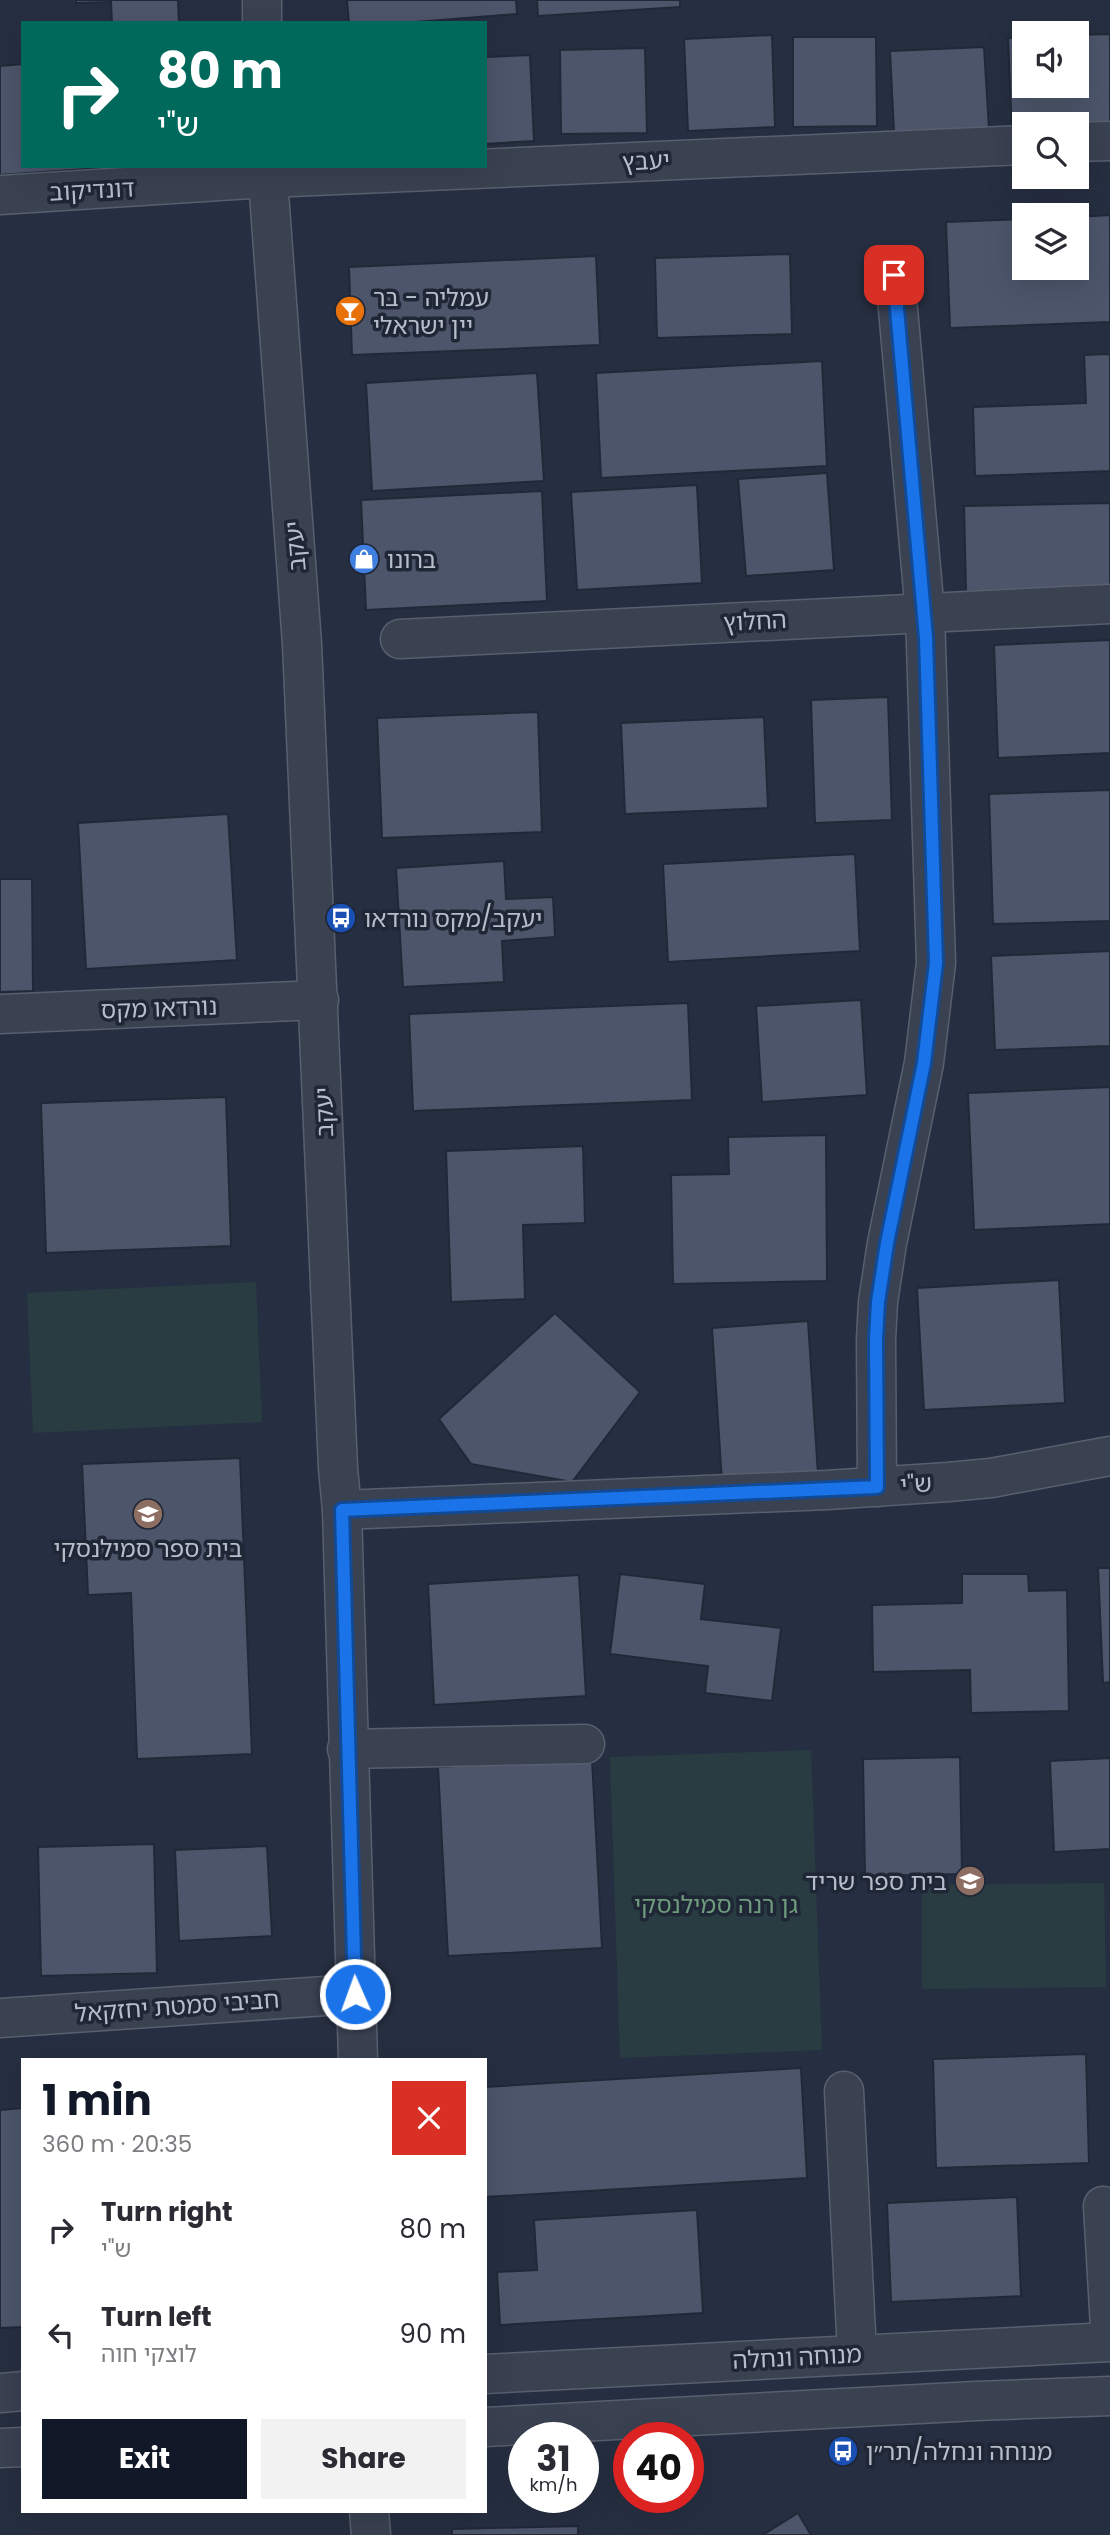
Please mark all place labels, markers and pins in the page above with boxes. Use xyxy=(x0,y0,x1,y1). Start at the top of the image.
pin xyxy=(864,245,924,305)
place label: עמליה - בר יין ישראלי xyxy=(373,281,489,342)
bar icon: עמליה - בר יין ישראלי xyxy=(333,294,367,328)
shop icon: ברונו xyxy=(347,542,381,576)
place label: ברונו xyxy=(387,543,436,576)
bus stop icon: יעקב/מקס נורדאו xyxy=(324,901,358,935)
place label: יעקב/מקס נורדאו xyxy=(364,902,542,935)
school or university icon: בית ספר סמילנסקי xyxy=(131,1497,165,1531)
place label: בית ספר סמילנסקי xyxy=(53,1532,243,1565)
school or university icon: בית ספר שריד xyxy=(953,1864,987,1898)
place label: בית ספר שריד xyxy=(805,1865,947,1898)
bus stop icon: מנוחה ונחלה/תר״ן xyxy=(826,2434,860,2468)
place label: מנוחה ונחלה/תר״ן xyxy=(866,2435,1052,2468)

